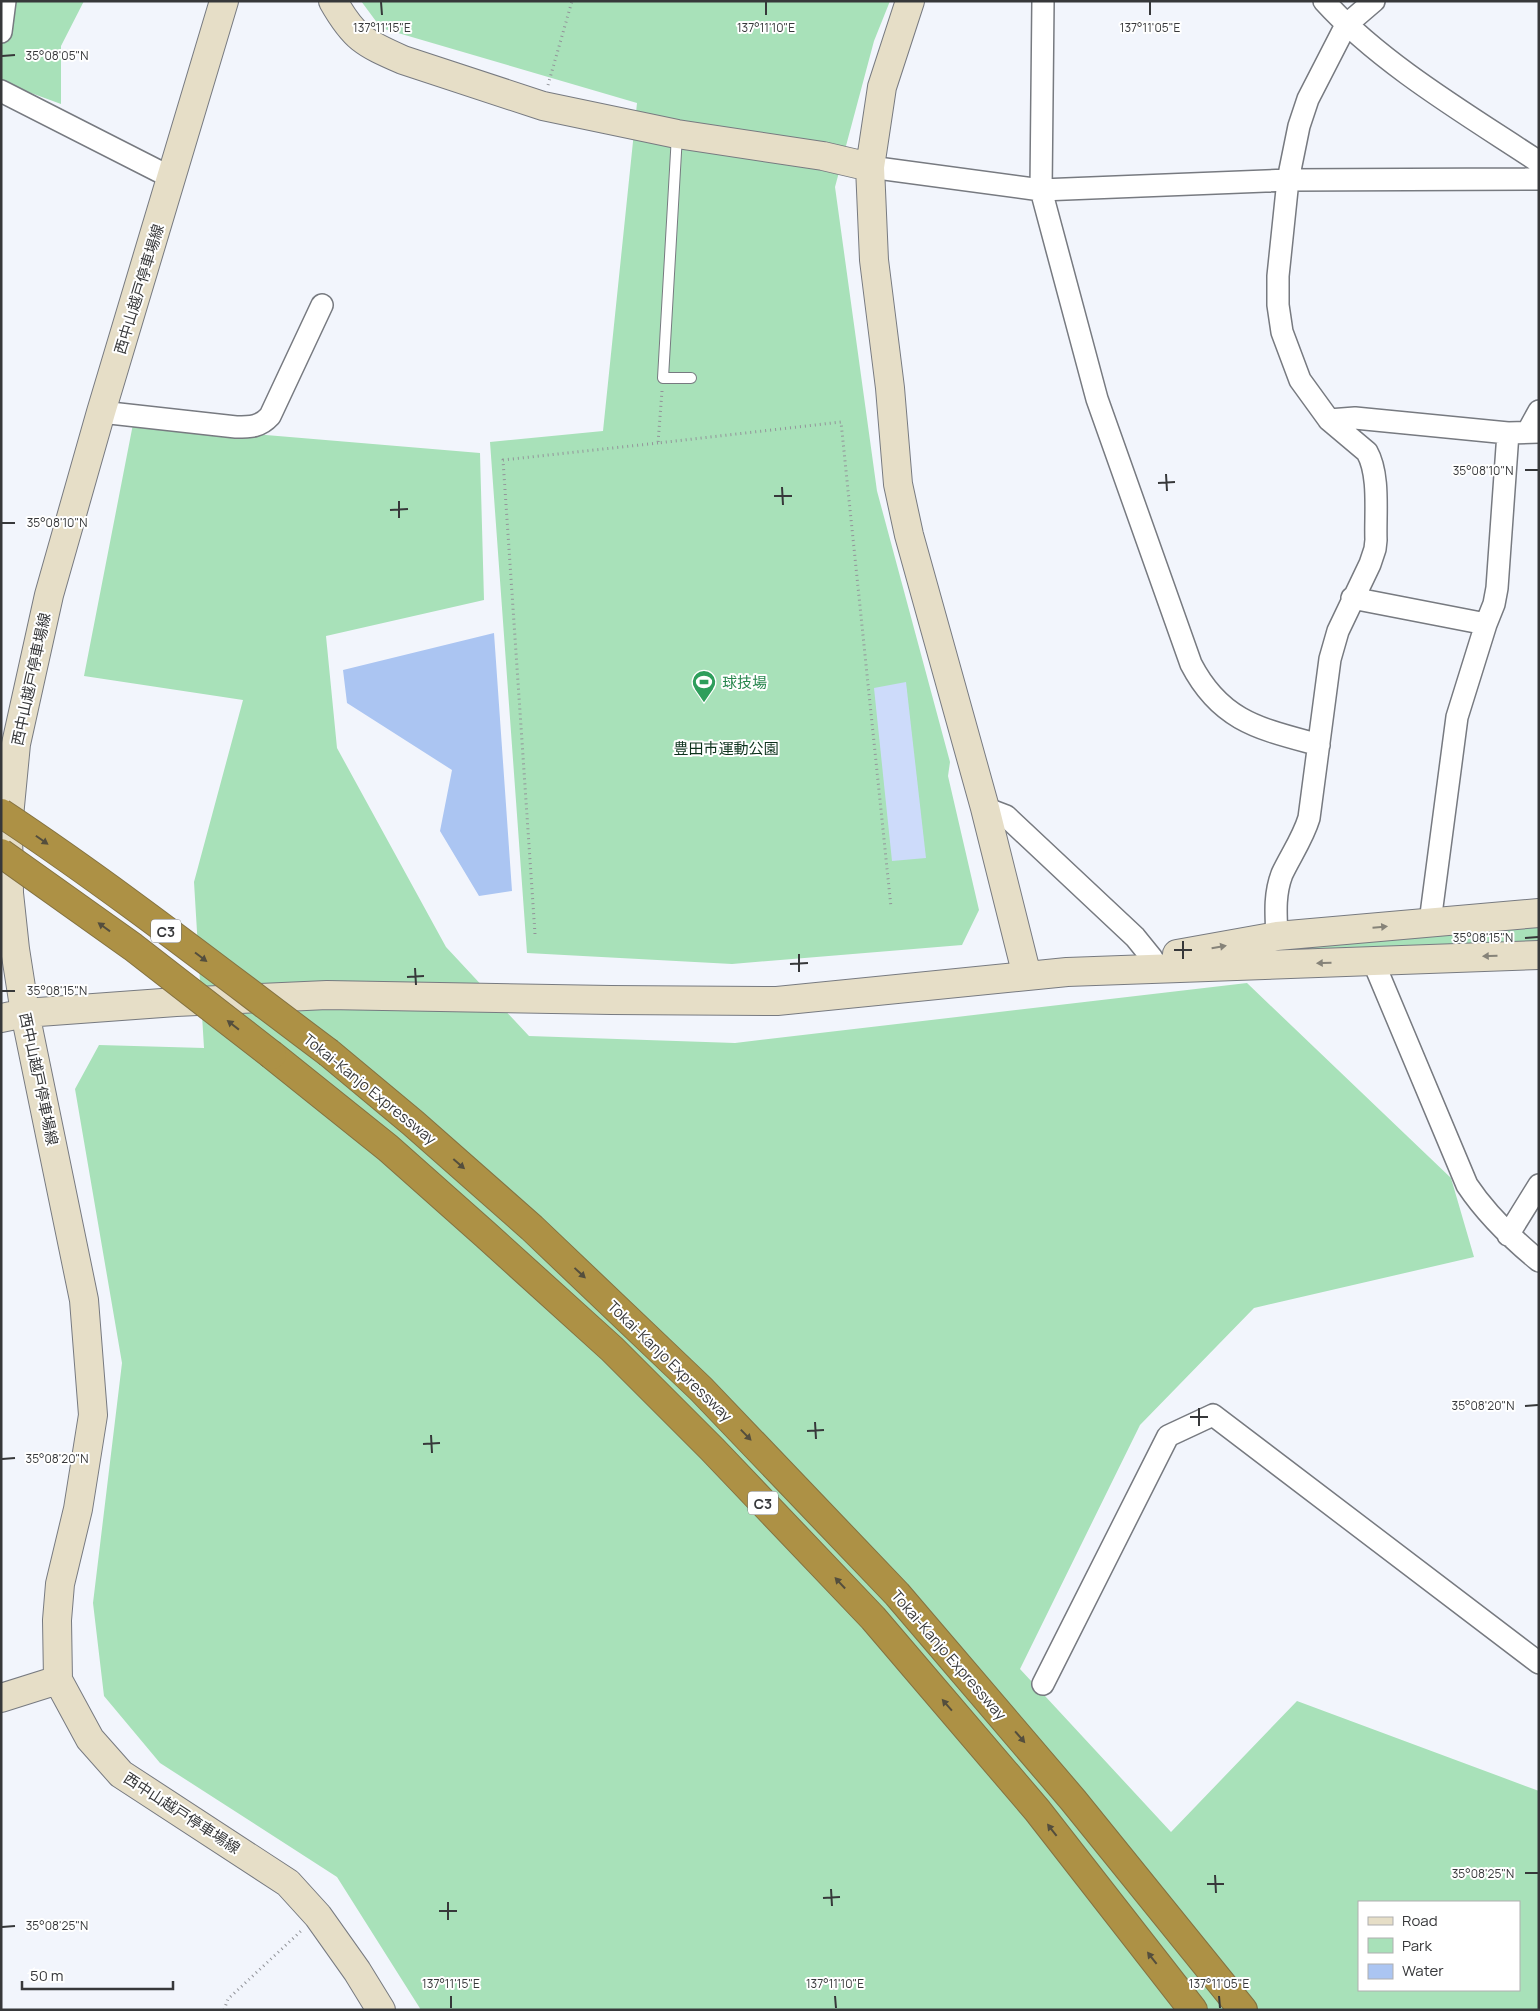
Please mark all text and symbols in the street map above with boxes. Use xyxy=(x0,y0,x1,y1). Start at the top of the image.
text: 137°11'15"E xyxy=(353,19,411,36)
text: 137°11'10"E xyxy=(737,19,795,36)
text: 137°11'05"E xyxy=(1120,19,1180,36)
text: 35°08'05"N xyxy=(26,47,88,64)
street label: 西中山越戸停車場線 xyxy=(109,221,169,357)
text: 35°08'10"N xyxy=(1453,462,1513,479)
text: 35°08'10"N xyxy=(27,514,87,531)
street label: 西中山越戸停車場線 xyxy=(7,611,55,747)
sports icon: 球技場 xyxy=(691,669,717,703)
place label: 球技場 xyxy=(722,672,767,693)
park label: 豊田市運動公園 xyxy=(673,738,779,759)
one-way arrow xyxy=(35,835,49,845)
road number: C3 xyxy=(151,919,181,942)
one-way arrow xyxy=(97,922,111,932)
one-way arrow xyxy=(1372,923,1388,931)
text: 35°08'15"N xyxy=(1453,929,1513,946)
one-way arrow xyxy=(1211,942,1227,950)
one-way arrow xyxy=(194,952,208,962)
one-way arrow xyxy=(1482,952,1498,960)
one-way arrow xyxy=(1316,959,1332,967)
text: 35°08'15"N xyxy=(27,982,87,999)
street label: 西中山越戸停車場線 xyxy=(15,1011,63,1147)
one-way arrow xyxy=(227,1020,240,1031)
street label: Tokai-Kanjo Expressway xyxy=(299,1029,441,1149)
one-way arrow xyxy=(453,1158,465,1170)
one-way arrow xyxy=(573,1267,585,1279)
street label: Tokai-Kanjo Expressway xyxy=(603,1296,737,1426)
text: 35°08'20"N xyxy=(1452,1397,1514,1414)
one-way arrow xyxy=(740,1429,752,1441)
text: 35°08'20"N xyxy=(26,1450,88,1467)
road number: C3 xyxy=(748,1492,778,1515)
one-way arrow xyxy=(834,1578,846,1590)
street label: Tokai-Kanjo Expressway xyxy=(887,1586,1011,1724)
one-way arrow xyxy=(942,1699,953,1712)
one-way arrow xyxy=(1014,1731,1025,1744)
street label: 西中山越戸停車場線 xyxy=(120,1767,244,1859)
one-way arrow xyxy=(1047,1823,1058,1836)
text: 35°08'25"N xyxy=(1452,1865,1514,1882)
legend xyxy=(1358,1901,1520,1991)
text: Road xyxy=(1402,1910,1438,1931)
text: 35°08'25"N xyxy=(26,1917,88,1934)
text: Park xyxy=(1402,1935,1432,1956)
one-way arrow xyxy=(1147,1951,1158,1964)
scale bar xyxy=(22,1958,174,1990)
text: Water xyxy=(1402,1960,1444,1981)
text: 50 m xyxy=(30,1965,64,1986)
text: 137°11'15"E xyxy=(422,1975,480,1992)
text: 137°11'10"E xyxy=(806,1975,864,1992)
text: 137°11'05"E xyxy=(1189,1975,1249,1992)

